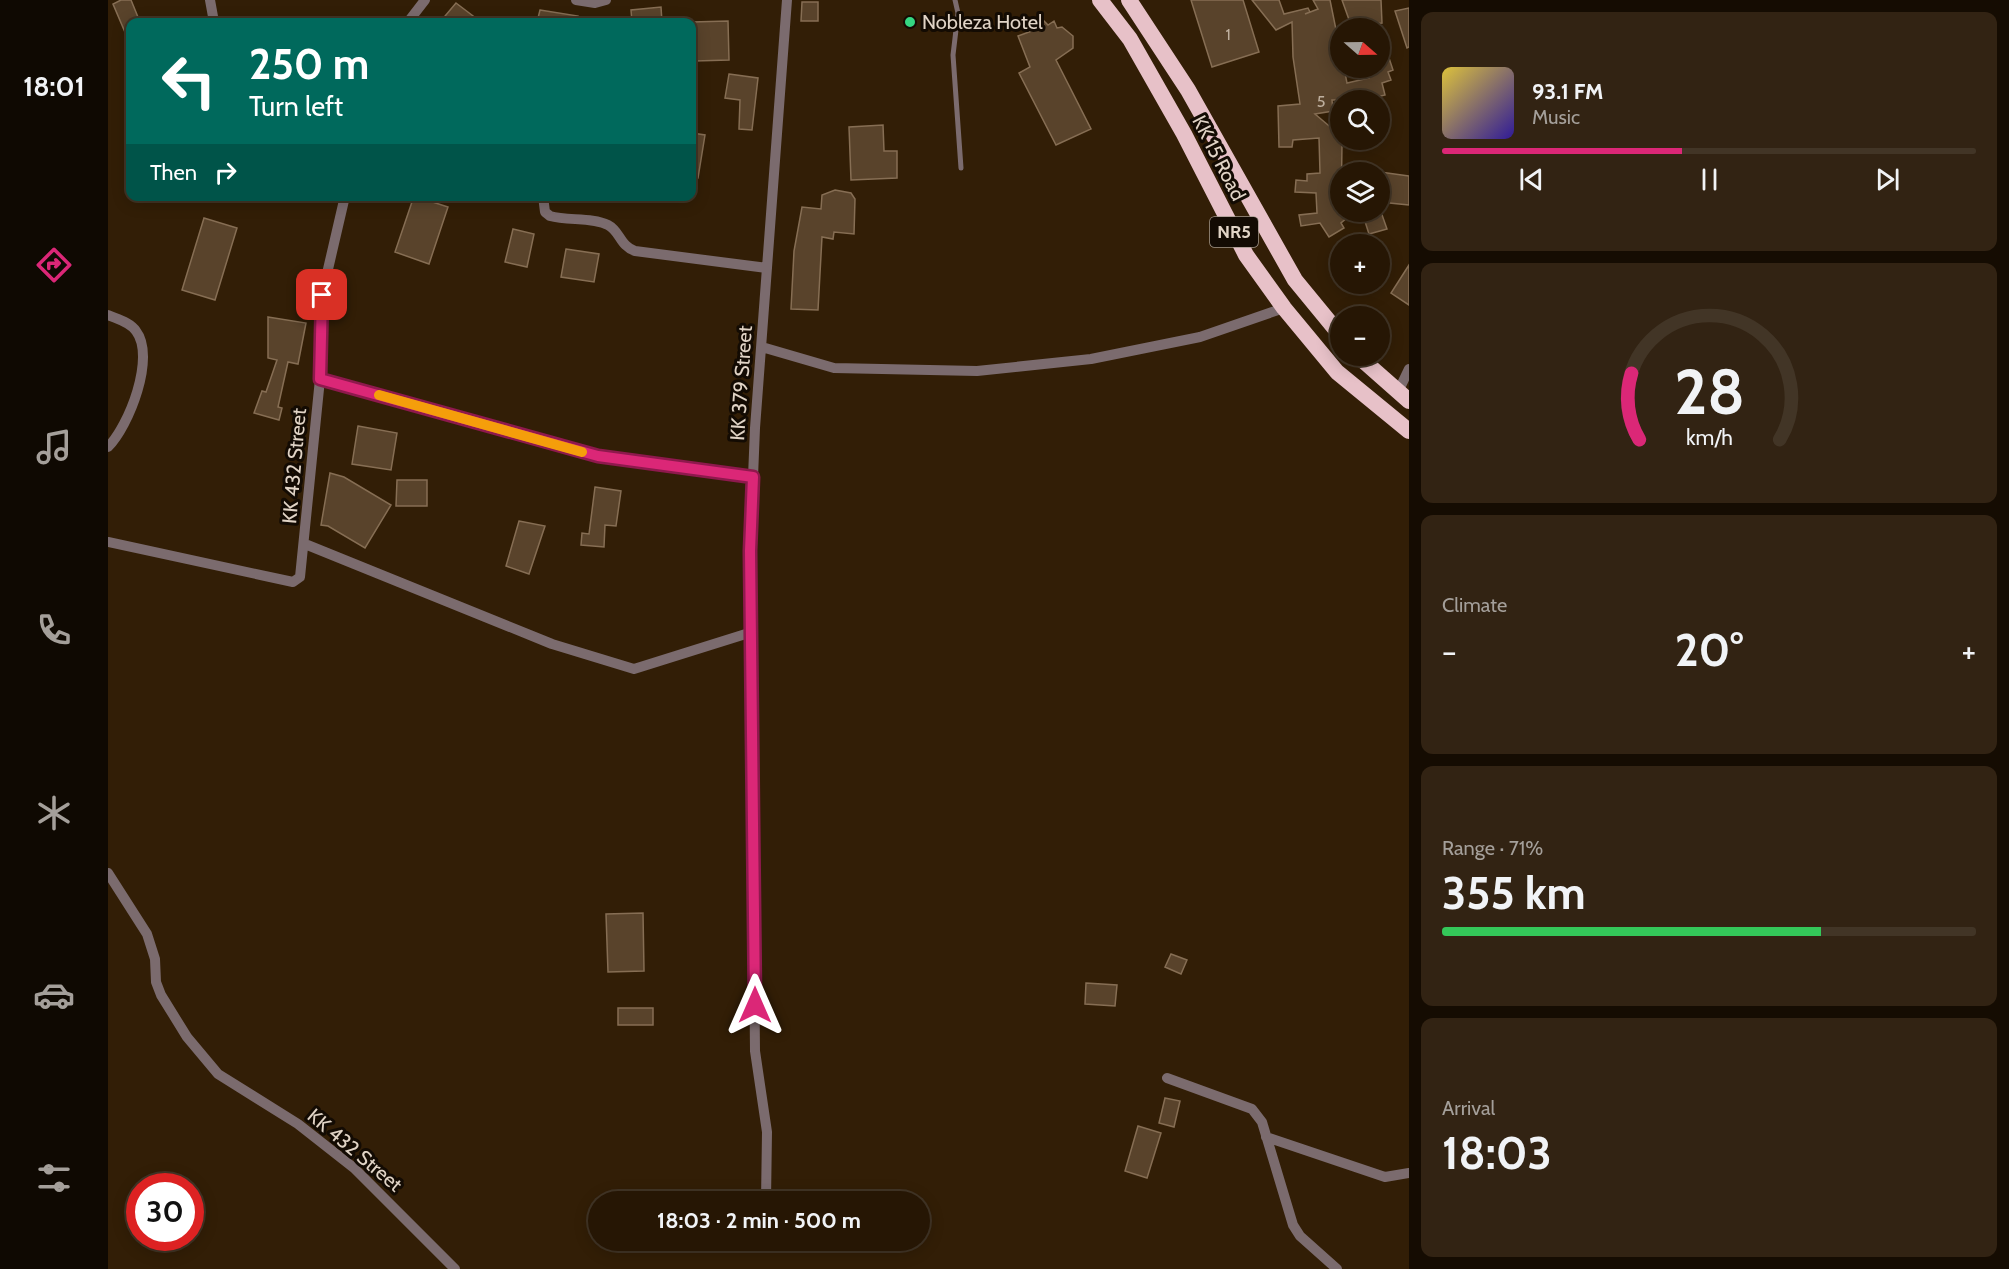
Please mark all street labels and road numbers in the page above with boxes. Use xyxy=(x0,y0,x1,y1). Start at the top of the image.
street label: KK 15 Road xyxy=(1187,111,1251,205)
road number: NR5 xyxy=(1210,217,1258,247)
street label: KK 379 Street xyxy=(725,324,757,441)
street label: KK 432 Street xyxy=(277,407,311,525)
street label: KK 432 Street xyxy=(303,1104,407,1197)

